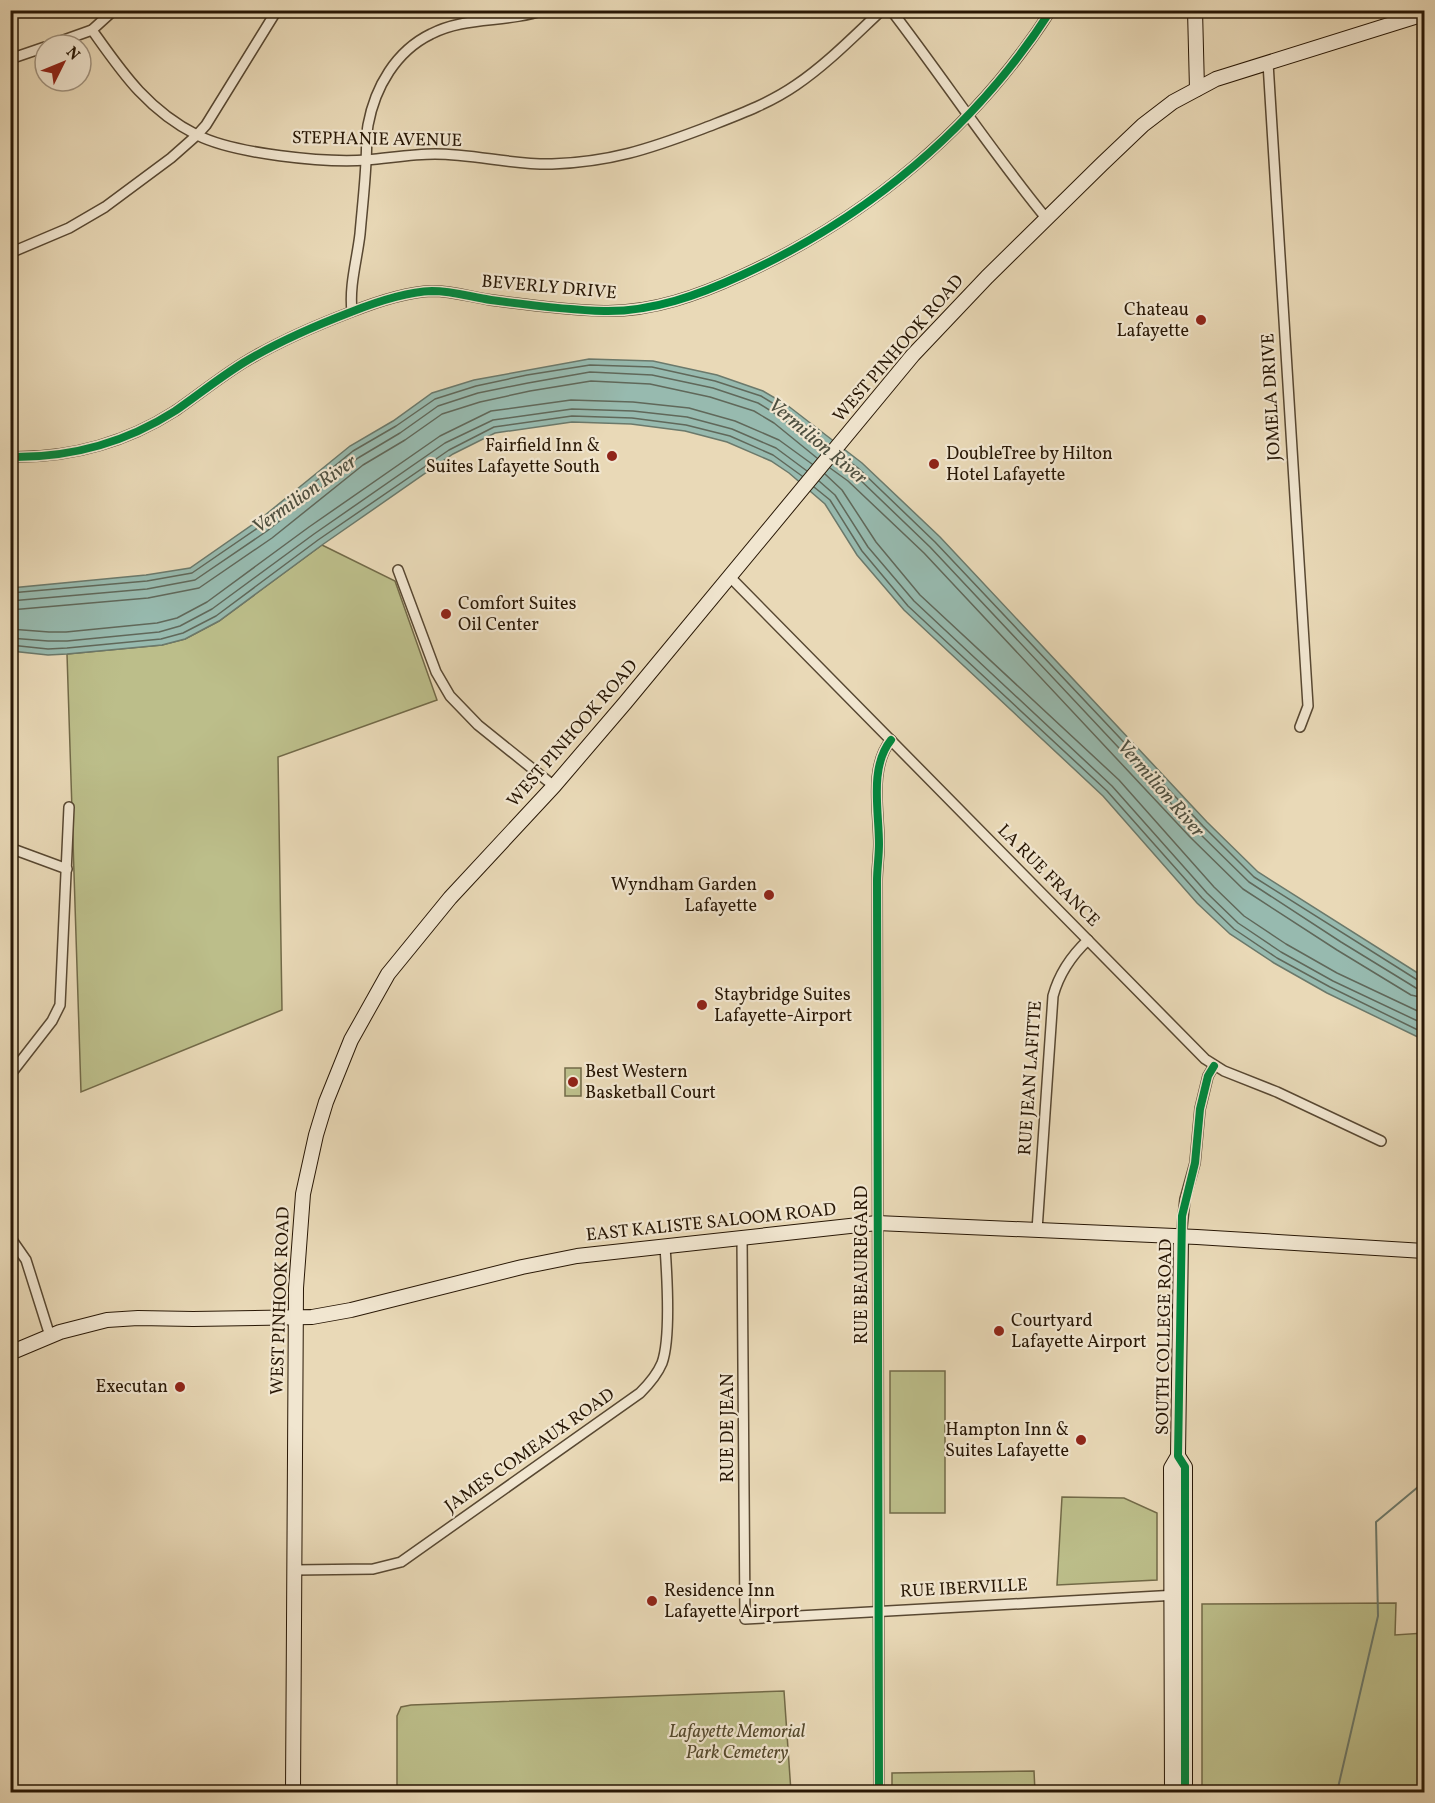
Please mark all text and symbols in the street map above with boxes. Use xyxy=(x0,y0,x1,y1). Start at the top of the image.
north arrow xyxy=(33,33,93,93)
text: N xyxy=(60,42,85,66)
street label: STEPHANIE AVENUE xyxy=(292,126,463,154)
street label: BEVERLY DRIVE xyxy=(480,270,618,306)
street label: WEST PINHOOK ROAD xyxy=(828,270,970,428)
place label: Chateau Lafayette xyxy=(1116,298,1189,344)
marker: Chateau Lafayette xyxy=(1194,313,1208,327)
street label: JOMELA DRIVE xyxy=(1256,332,1288,462)
water label: Vermilion River xyxy=(761,392,873,492)
place label: Fairfield Inn & Suites Lafayette South xyxy=(426,434,600,480)
place label: DoubleTree by Hilton Hotel Lafayette xyxy=(946,442,1113,488)
water label: Vermilion River xyxy=(247,448,363,541)
marker: Fairfield Inn & Suites Lafayette South xyxy=(605,449,619,463)
marker: DoubleTree by Hilton Hotel Lafayette xyxy=(927,457,941,471)
place label: Comfort Suites Oil Center xyxy=(458,592,576,638)
marker: Comfort Suites Oil Center xyxy=(439,607,453,621)
street label: WEST PINHOOK ROAD xyxy=(502,655,644,813)
water label: Vermilion River xyxy=(1109,734,1211,845)
street label: LA RUE FRANCE xyxy=(991,819,1105,933)
place label: Wyndham Garden Lafayette xyxy=(611,873,757,919)
marker: Wyndham Garden Lafayette xyxy=(762,888,776,902)
place label: Staybridge Suites Lafayette-Airport xyxy=(714,983,852,1029)
marker: Staybridge Suites Lafayette-Airport xyxy=(695,998,709,1012)
street label: RUE JEAN LAFITTE xyxy=(1013,1000,1049,1156)
place label: Best Western Basketball Court xyxy=(585,1060,716,1106)
marker: Best Western Basketball Court xyxy=(566,1075,580,1089)
street label: RUE BEAUREGARD xyxy=(850,1186,875,1344)
street label: EAST KALISTE SALOOM ROAD xyxy=(585,1197,837,1249)
street label: WEST PINHOOK ROAD xyxy=(265,1206,297,1396)
street label: SOUTH COLLEGE ROAD xyxy=(1151,1239,1179,1435)
place label: Courtyard Lafayette Airport xyxy=(1011,1309,1147,1355)
marker: Courtyard Lafayette Airport xyxy=(992,1324,1006,1338)
street label: RUE DE JEAN xyxy=(716,1373,741,1483)
place label: Executan xyxy=(95,1375,168,1400)
marker: Executan xyxy=(173,1380,187,1394)
street label: JAMES COMEAUX ROAD xyxy=(440,1383,620,1519)
place label: Hampton Inn & Suites Lafayette xyxy=(945,1418,1069,1464)
marker: Hampton Inn & Suites Lafayette xyxy=(1074,1433,1088,1447)
street label: RUE IBERVILLE xyxy=(899,1573,1029,1605)
place label: Residence Inn Lafayette Airport xyxy=(664,1579,800,1625)
marker: Residence Inn Lafayette Airport xyxy=(645,1594,659,1608)
park label: Lafayette Memorial Park Cemetery xyxy=(669,1720,806,1766)

